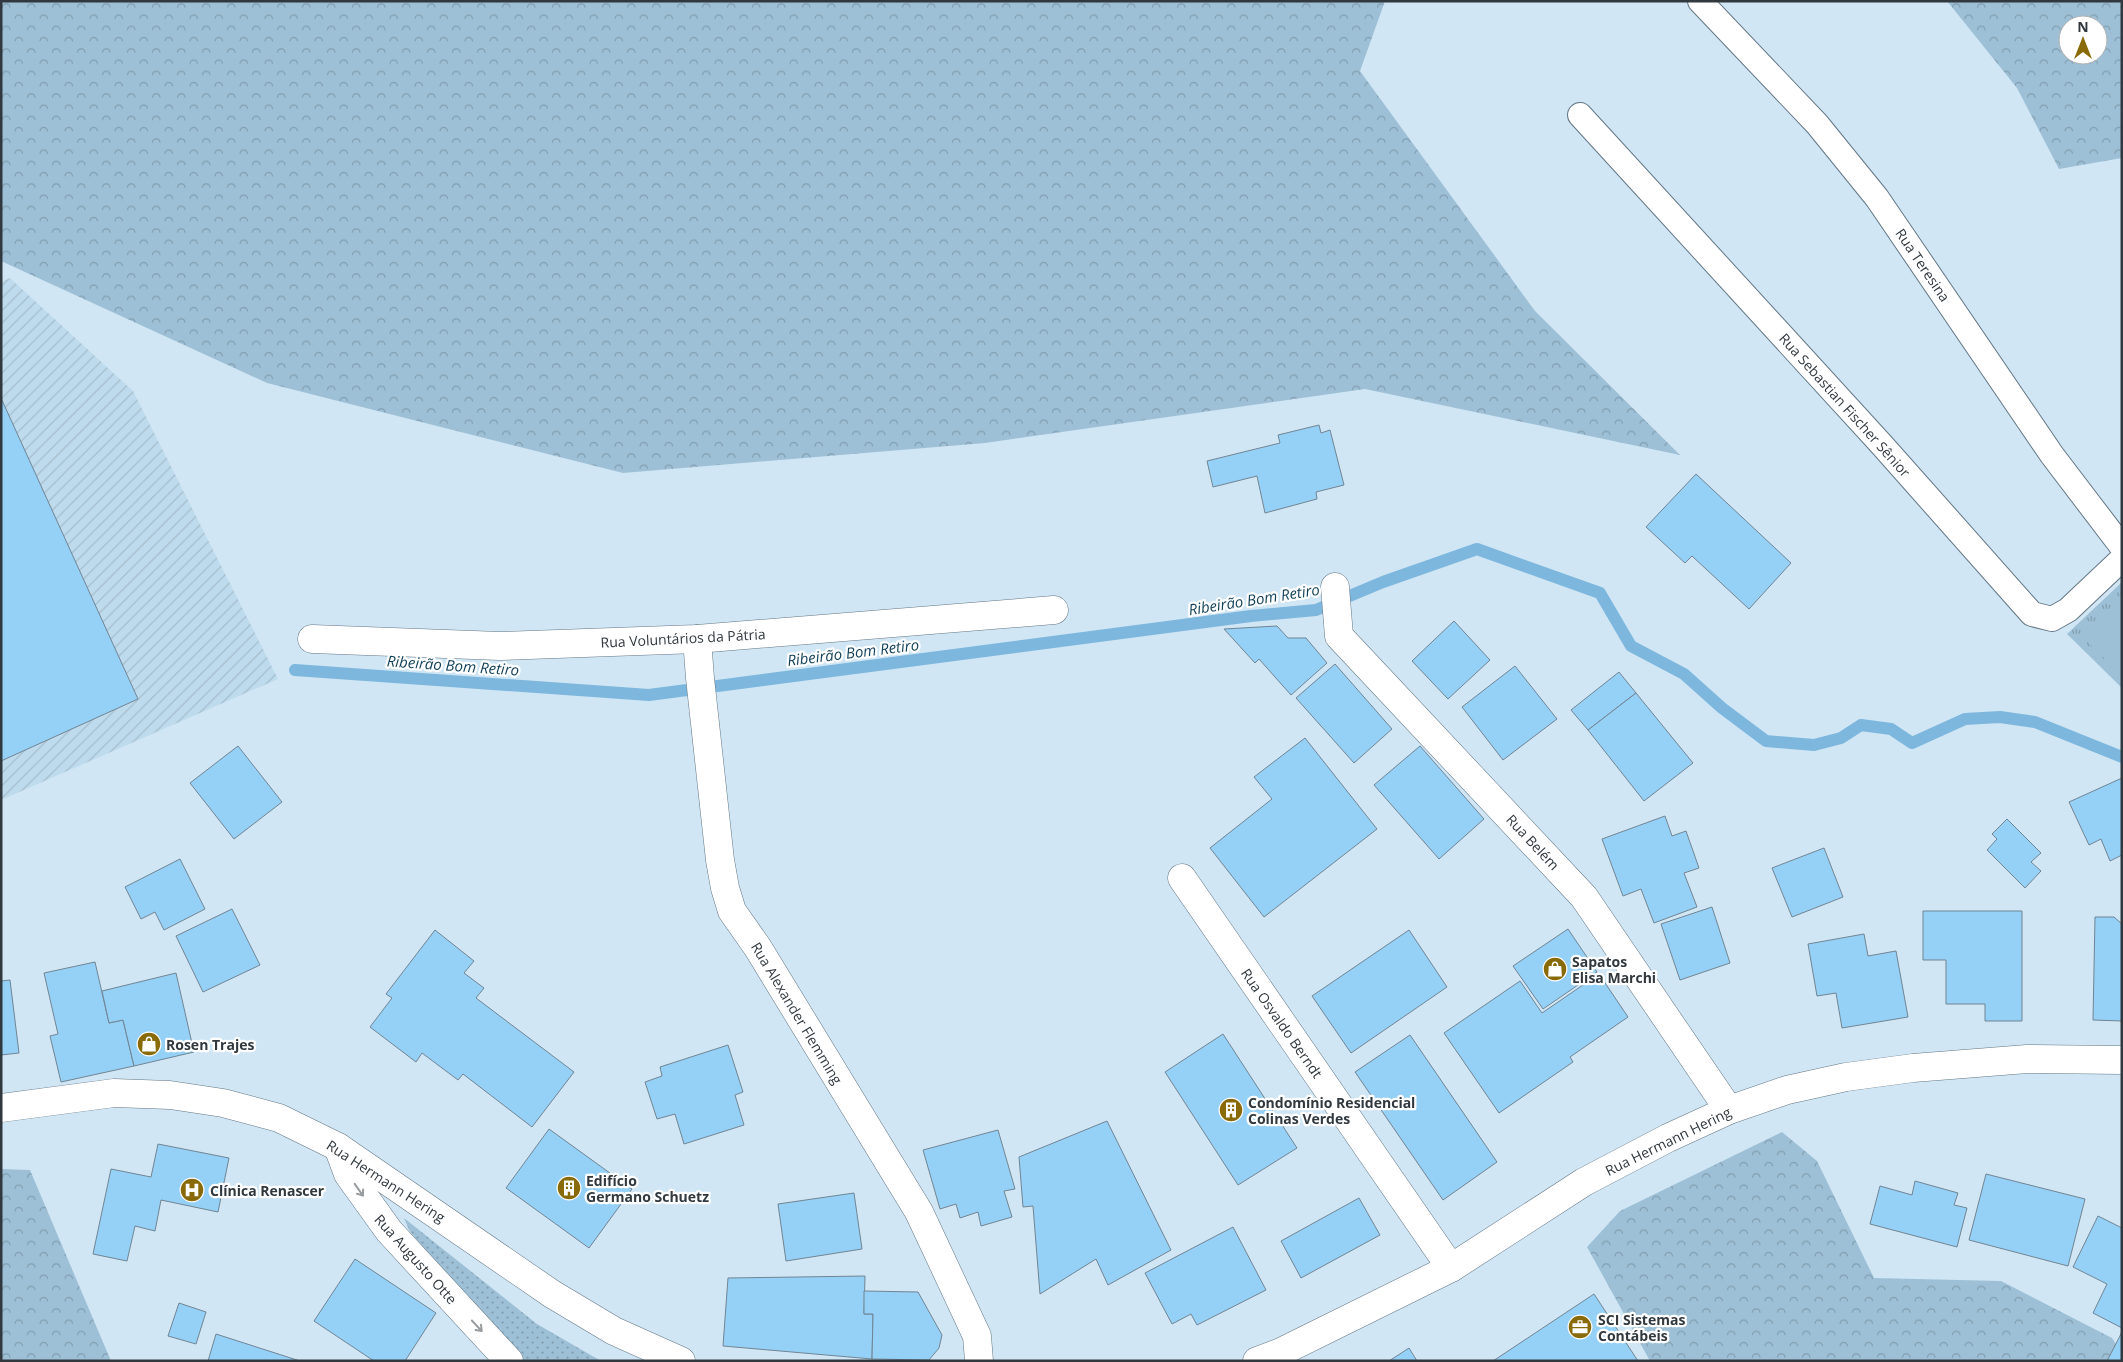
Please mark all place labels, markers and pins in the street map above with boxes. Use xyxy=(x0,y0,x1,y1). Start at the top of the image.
place label: Sapatos Elisa Marchi xyxy=(1572,952,1656,987)
shop icon: Sapatos Elisa Marchi xyxy=(1542,956,1568,982)
shop icon: Rosen Trajes xyxy=(136,1031,162,1057)
place label: Rosen Trajes xyxy=(166,1035,254,1054)
place label: Condomínio Residencial Colinas Verdes xyxy=(1248,1093,1415,1128)
building icon: Condomínio Residencial Colinas Verdes xyxy=(1218,1097,1244,1123)
place label: Edifício Germano Schuetz xyxy=(586,1171,709,1206)
building icon: Edifício Germano Schuetz xyxy=(556,1175,582,1201)
hospital icon: Clínica Renascer xyxy=(179,1177,205,1203)
place label: Clínica Renascer xyxy=(210,1181,325,1200)
place label: SCI Sistemas Contábeis xyxy=(1598,1310,1685,1345)
office icon: SCI Sistemas Contábeis xyxy=(1567,1314,1593,1340)

